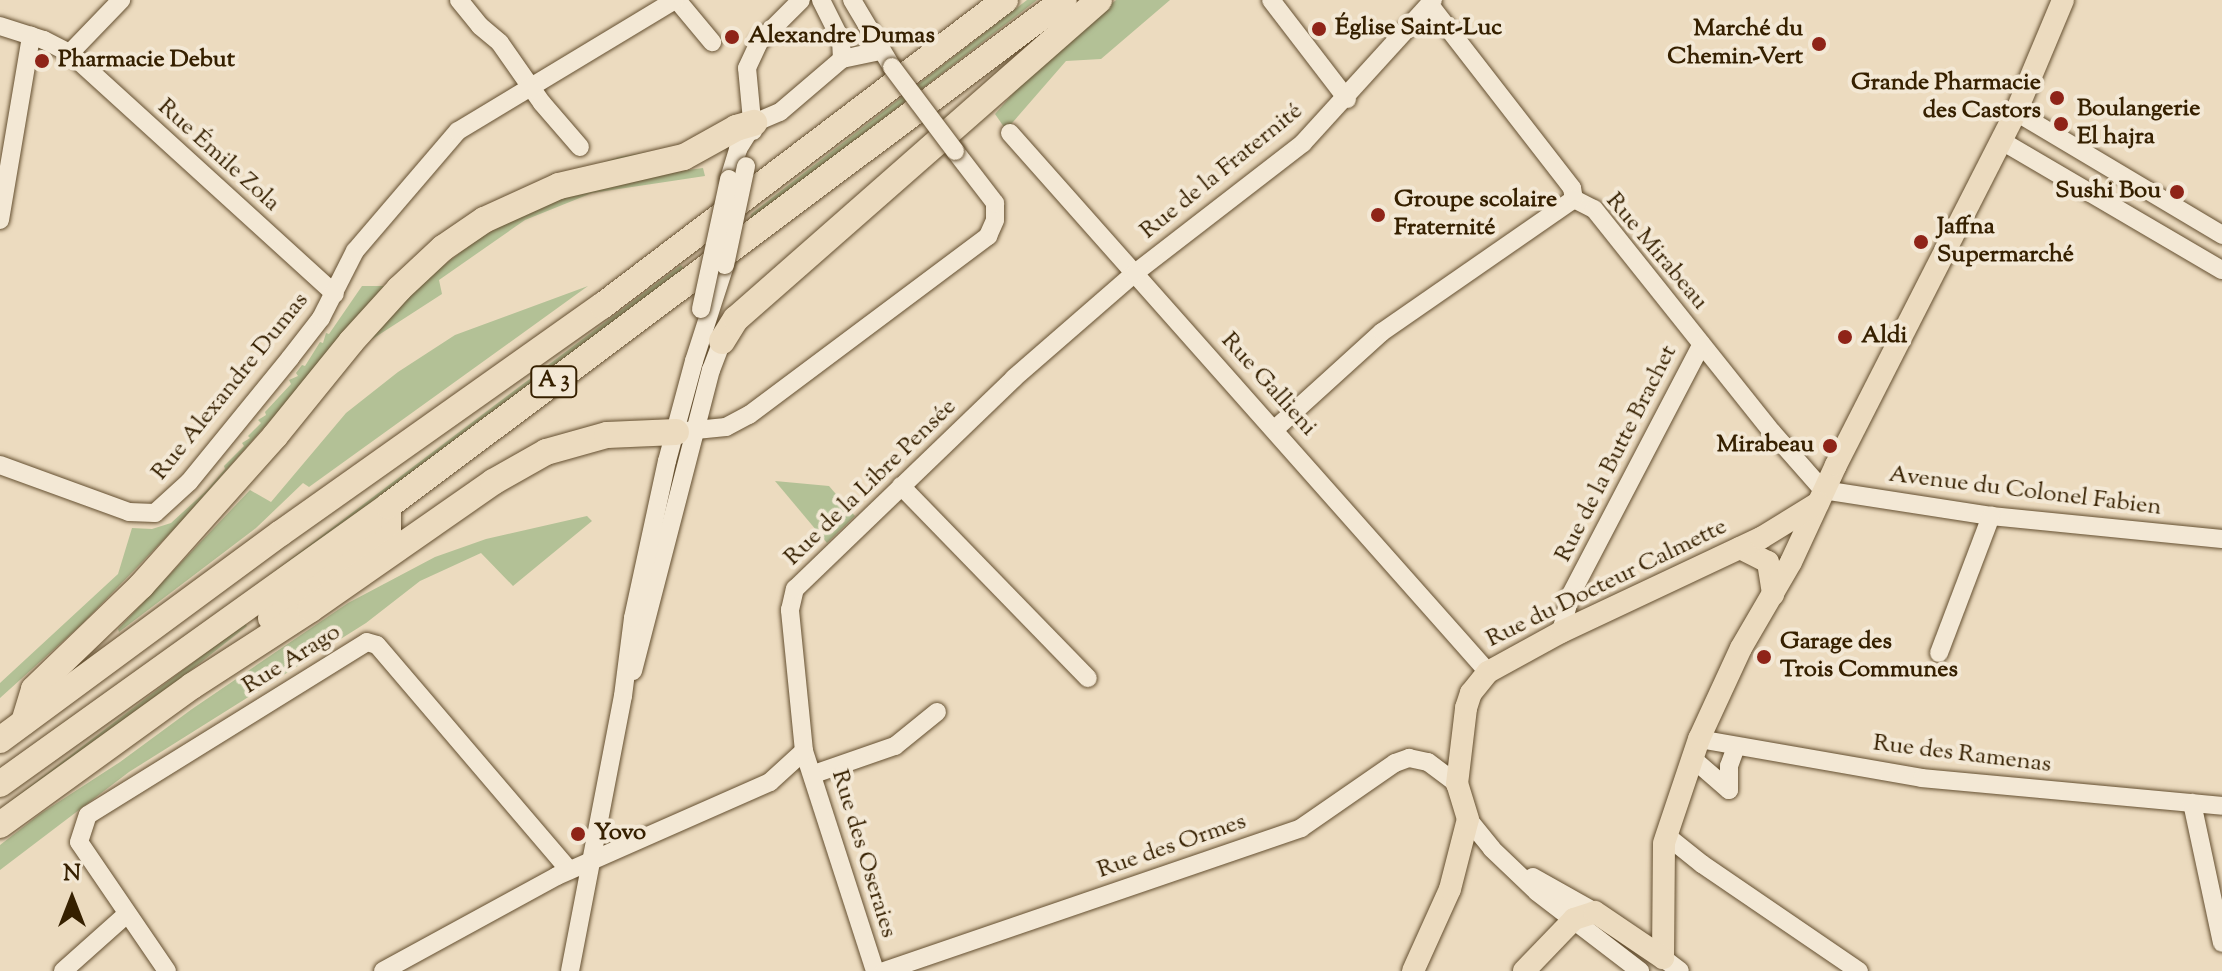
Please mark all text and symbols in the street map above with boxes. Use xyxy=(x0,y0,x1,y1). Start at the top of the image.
place label: Église Saint-Luc xyxy=(1335,15,1502,43)
place label: Marché du Chemin-Vert xyxy=(1667,16,1803,72)
marker: Église Saint-Luc xyxy=(1310,20,1328,38)
place label: Alexandre Dumas xyxy=(748,23,935,51)
marker: Alexandre Dumas xyxy=(723,28,741,46)
marker: Marché du Chemin-Vert xyxy=(1810,35,1828,53)
place label: Pharmacie Debut xyxy=(58,47,235,75)
marker: Pharmacie Debut xyxy=(33,52,51,70)
place label: Grande Pharmacie des Castors xyxy=(1851,70,2041,126)
marker: Grande Pharmacie des Castors xyxy=(2048,89,2066,107)
street label: Rue Émile Zola xyxy=(151,93,285,219)
place label: Boulangerie El hajra xyxy=(2077,96,2200,152)
street label: Rue de la Fraternité xyxy=(1135,98,1309,246)
marker: Boulangerie El hajra xyxy=(2052,115,2070,133)
place label: Sushi Bou xyxy=(2055,178,2161,206)
marker: Sushi Bou xyxy=(2168,183,2186,201)
place label: Groupe scolaire Fraternité xyxy=(1394,187,1557,243)
street label: Rue Mirabeau xyxy=(1599,188,1713,316)
marker: Groupe scolaire Fraternité xyxy=(1369,206,1387,224)
place label: Jaffna Supermarché xyxy=(1937,214,2074,270)
marker: Jaffna Supermarché xyxy=(1912,233,1930,251)
street label: Rue Alexandre Dumas xyxy=(146,287,316,487)
place label: Aldi xyxy=(1861,323,1907,351)
street label: Rue Gallieni xyxy=(1214,327,1322,443)
marker: Aldi xyxy=(1836,328,1854,346)
street label: Rue de la Butte Brachet xyxy=(1550,341,1684,567)
road number: A 3 xyxy=(530,364,578,400)
street label: Rue de la Libre Pensée xyxy=(779,393,963,573)
place label: Mirabeau xyxy=(1717,432,1814,460)
marker: Mirabeau xyxy=(1821,437,1839,455)
street label: Avenue du Colonel Fabien xyxy=(1887,461,2163,523)
street label: Rue du Docteur Calmette xyxy=(1482,513,1732,655)
street label: Rue Arago xyxy=(238,619,346,701)
place label: Garage des Trois Communes xyxy=(1780,629,1958,685)
marker: Garage des Trois Communes xyxy=(1755,648,1773,666)
street label: Rue des Ramenas xyxy=(1871,730,2053,780)
street label: Rue des Oseraies xyxy=(824,767,902,941)
street label: Rue des Ormes xyxy=(1094,808,1250,886)
place label: Yovo xyxy=(594,820,646,848)
marker: Yovo xyxy=(569,825,587,843)
north arrow xyxy=(32,859,112,939)
text: N xyxy=(63,859,81,891)

